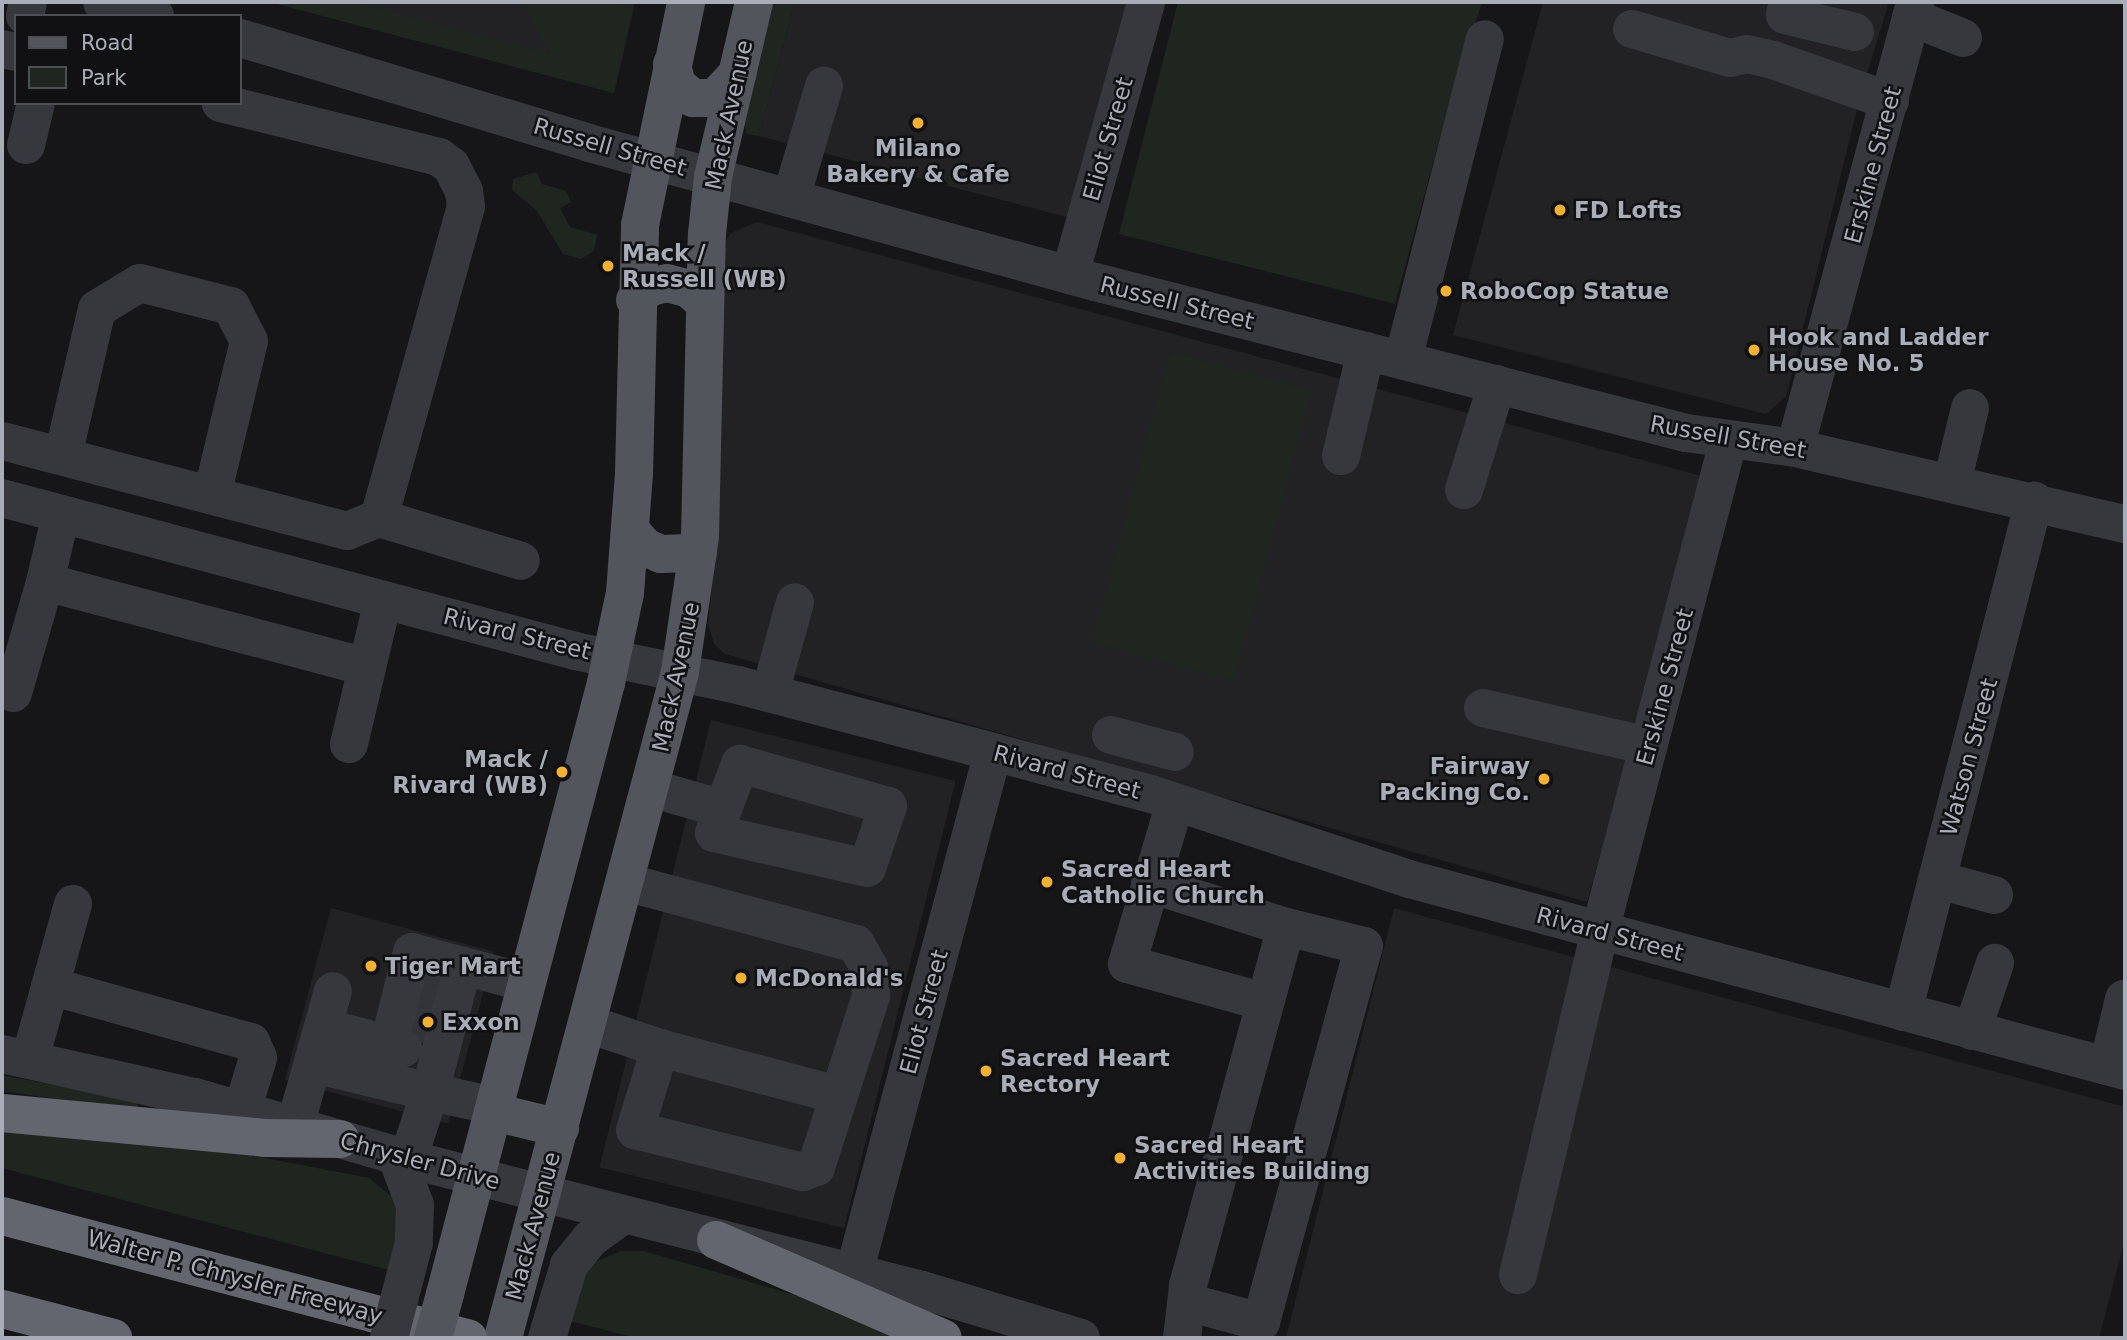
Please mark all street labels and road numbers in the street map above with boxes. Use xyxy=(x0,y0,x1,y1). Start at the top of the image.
street label: Mack Avenue xyxy=(700,37,758,193)
street label: Eliot Street xyxy=(1077,74,1139,204)
street label: Erskine Street xyxy=(1839,83,1907,247)
street label: Russell Street xyxy=(530,112,690,182)
street label: Russell Street xyxy=(1097,271,1257,335)
street label: Russell Street xyxy=(1648,410,1808,464)
street label: Mack Avenue xyxy=(647,599,705,755)
street label: Rivard Street xyxy=(440,602,594,666)
street label: Erskine Street xyxy=(1631,605,1699,769)
street label: Watson Street xyxy=(1935,675,2003,839)
street label: Rivard Street xyxy=(991,739,1143,805)
street label: Rivard Street xyxy=(1534,901,1686,967)
street label: Eliot Street xyxy=(894,947,954,1077)
street label: Chrysler Drive xyxy=(337,1126,503,1196)
street label: Mack Avenue xyxy=(500,1149,566,1303)
street label: Walter P. Chrysler Freeway xyxy=(84,1224,386,1330)

